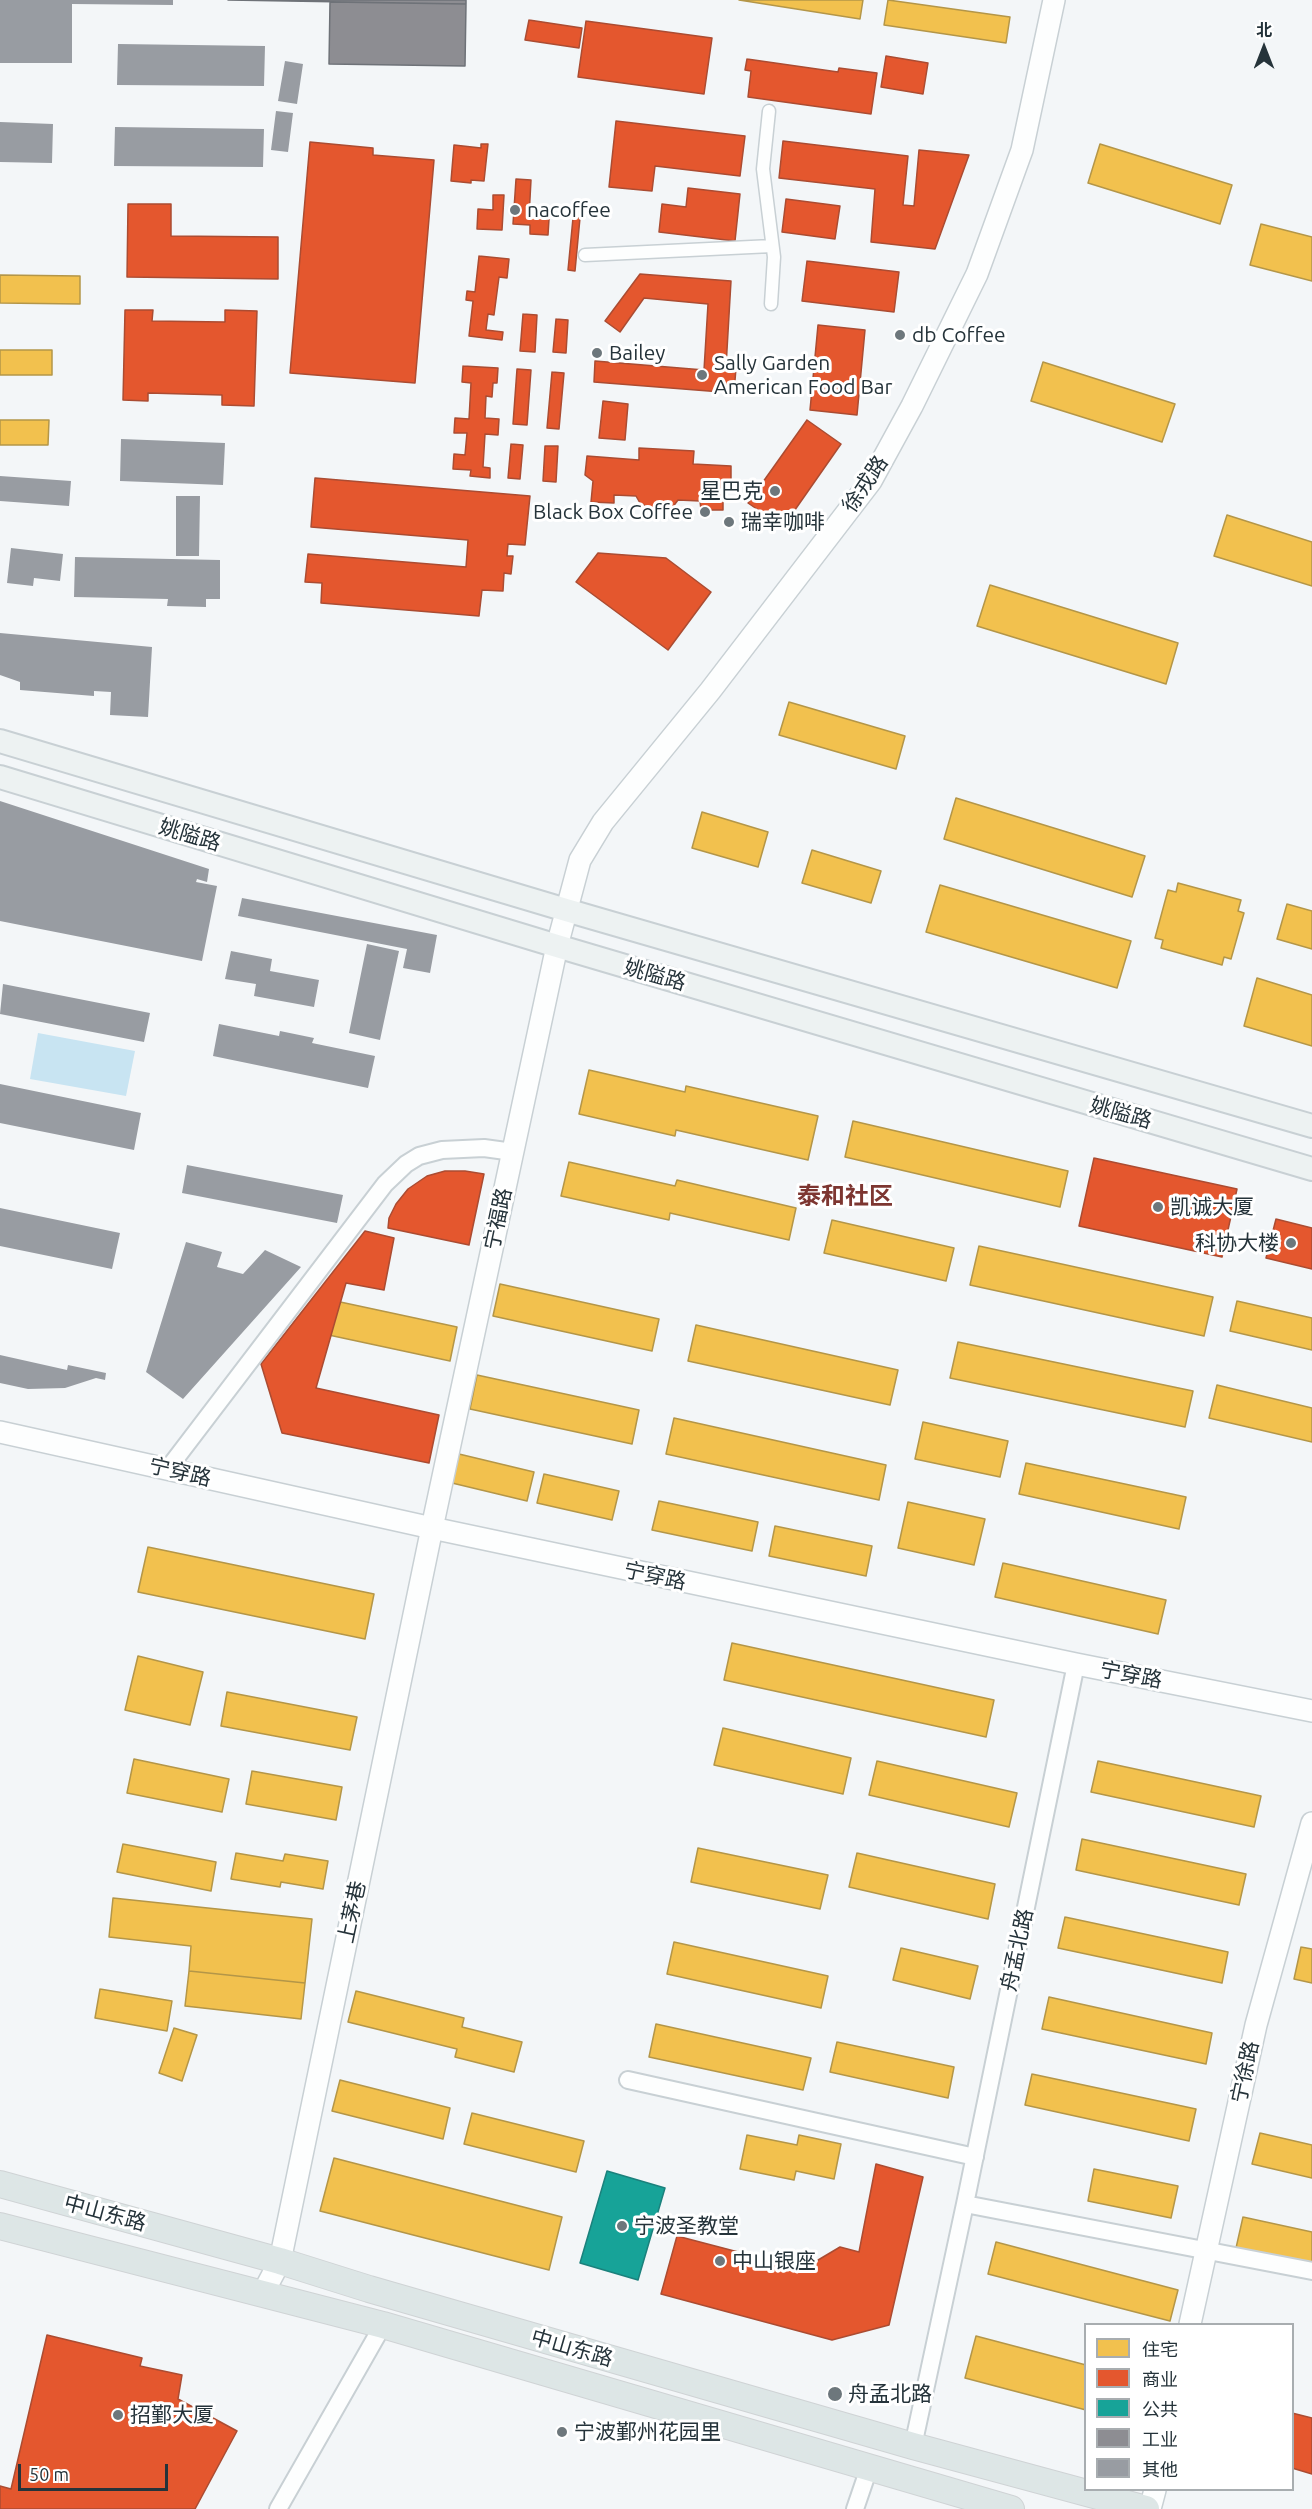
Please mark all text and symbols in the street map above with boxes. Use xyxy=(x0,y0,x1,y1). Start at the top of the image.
north arrow xyxy=(1234,18,1294,78)
text: 北 xyxy=(1256,21,1272,39)
place label: nacoffee xyxy=(527,197,611,223)
marker: nacoffee xyxy=(508,203,522,217)
place label: db Coffee xyxy=(912,322,1006,348)
marker: db Coffee xyxy=(893,328,907,342)
place label: Bailey xyxy=(609,340,665,366)
marker: Bailey xyxy=(590,346,604,360)
place label: Sally Garden American Food Bar xyxy=(714,350,892,400)
marker: Sally Garden American Food Bar xyxy=(695,368,709,382)
street label: 徐戎路 xyxy=(837,451,893,517)
place label: 星巴克 xyxy=(700,478,763,504)
marker: 星巴克 xyxy=(768,484,782,498)
place label: Black Box Coffee xyxy=(533,499,693,525)
marker: Black Box Coffee xyxy=(698,505,712,519)
place label: 瑞幸咖啡 xyxy=(741,509,825,535)
marker: 瑞幸咖啡 xyxy=(722,515,736,529)
street label: 姚隘路 xyxy=(156,814,224,856)
street label: 姚隘路 xyxy=(621,954,689,996)
street label: 姚隘路 xyxy=(1087,1092,1155,1134)
district label: 泰和社区 xyxy=(797,1182,893,1210)
street label: 宁福路 xyxy=(479,1186,517,1252)
place label: 凯诚大厦 xyxy=(1170,1194,1254,1220)
marker: 凯诚大厦 xyxy=(1151,1200,1165,1214)
place label: 科协大楼 xyxy=(1195,1230,1279,1256)
marker: 科协大楼 xyxy=(1284,1236,1298,1250)
street label: 宁穿路 xyxy=(146,1453,214,1491)
street label: 宁穿路 xyxy=(622,1557,688,1595)
street label: 宁穿路 xyxy=(1098,1657,1164,1693)
street label: 上茅巷 xyxy=(333,1879,371,1945)
street label: 舟孟北路 xyxy=(996,1906,1038,1994)
street label: 宁徐路 xyxy=(1226,2039,1264,2105)
street label: 中山东路 xyxy=(61,2190,149,2236)
place label: 宁波圣教堂 xyxy=(634,2213,739,2239)
marker: 宁波圣教堂 xyxy=(615,2219,629,2233)
place label: 中山银座 xyxy=(732,2248,816,2274)
marker: 中山银座 xyxy=(713,2254,727,2268)
legend xyxy=(1084,2323,1294,2491)
street label: 中山东路 xyxy=(528,2324,616,2372)
text: 住宅 xyxy=(1142,2339,1178,2359)
text: 商业 xyxy=(1142,2369,1178,2389)
place label: 舟孟北路 xyxy=(848,2381,932,2407)
marker: 舟孟北路 xyxy=(826,2385,844,2403)
text: 公共 xyxy=(1142,2399,1178,2419)
place label: 招鄞大厦 xyxy=(130,2402,214,2428)
marker: 招鄞大厦 xyxy=(111,2408,125,2422)
place label: 宁波鄞州花园里 xyxy=(574,2419,721,2445)
marker: 宁波鄞州花园里 xyxy=(555,2425,569,2439)
text: 工业 xyxy=(1142,2429,1178,2449)
scale bar xyxy=(21,2452,171,2490)
text: 其他 xyxy=(1142,2459,1178,2479)
text: 50 m xyxy=(29,2464,69,2484)

